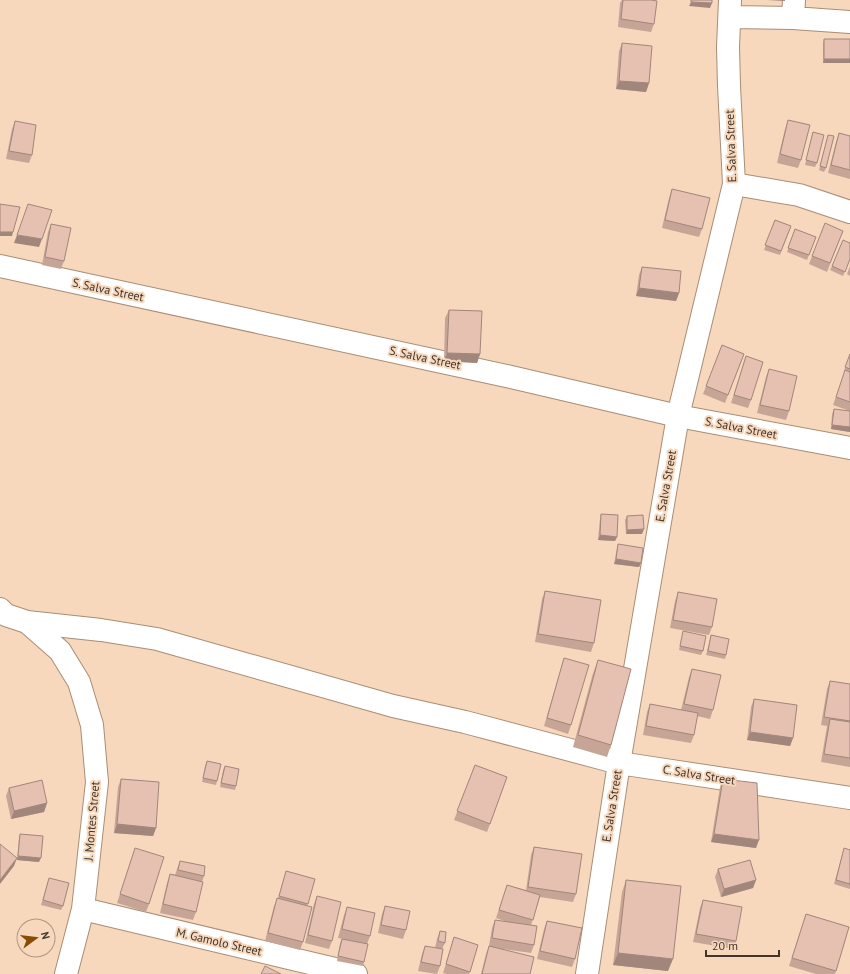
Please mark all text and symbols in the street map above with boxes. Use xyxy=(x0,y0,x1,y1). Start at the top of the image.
street label: E. Salva Street xyxy=(722,109,739,183)
street label: S. Salva Street xyxy=(71,275,145,304)
street label: S. Salva Street xyxy=(388,343,462,372)
street label: S. Salva Street xyxy=(704,413,778,442)
street label: E. Salva Street xyxy=(652,449,679,523)
street label: C. Salva Street xyxy=(662,761,736,788)
street label: E. Salva Street xyxy=(598,769,625,843)
street label: J. Montes Street xyxy=(80,781,102,862)
north arrow xyxy=(16,918,56,958)
street label: M. Gamolo Street xyxy=(175,924,263,959)
text: N xyxy=(38,930,53,941)
scale bar xyxy=(706,932,779,958)
text: 20 m xyxy=(712,938,738,953)

